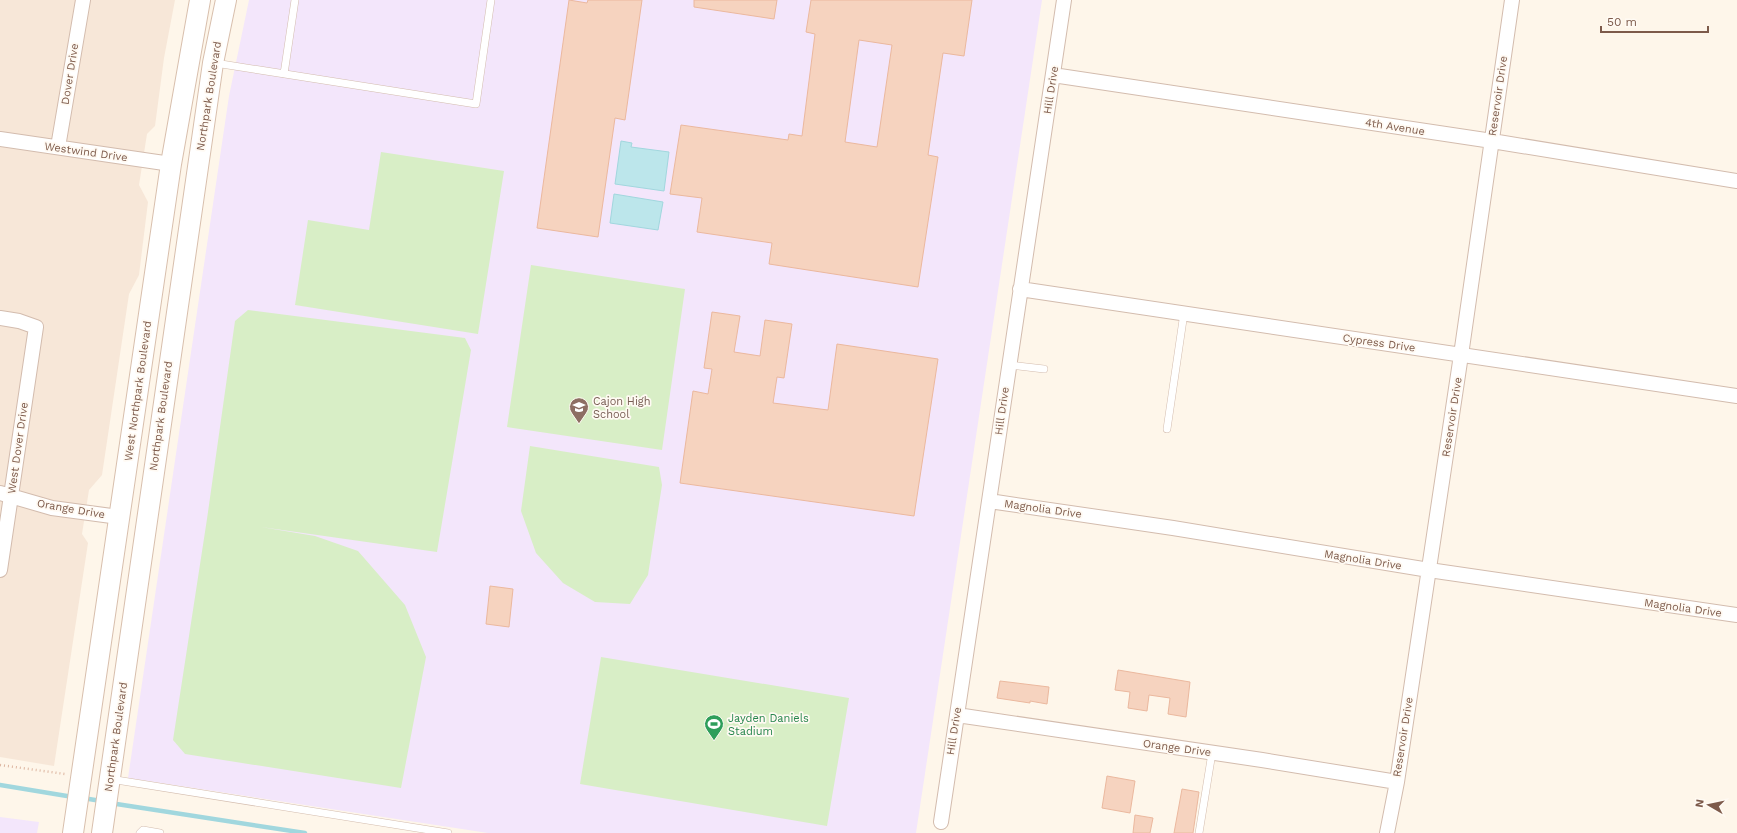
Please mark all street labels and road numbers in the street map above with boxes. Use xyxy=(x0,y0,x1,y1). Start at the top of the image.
street label: Northpark Boulevard xyxy=(194,40,224,152)
street label: Dover Drive xyxy=(59,42,81,106)
street label: Reservoir Drive xyxy=(1486,55,1510,137)
street label: Hill Drive xyxy=(1041,65,1061,115)
street label: 4th Avenue xyxy=(1364,116,1426,138)
street label: Westwind Drive xyxy=(44,140,128,164)
street label: West Northpark Boulevard xyxy=(122,320,154,462)
street label: Cypress Drive xyxy=(1342,331,1416,355)
street label: Northpark Boulevard xyxy=(147,360,175,472)
street label: Reservoir Drive xyxy=(1439,376,1465,458)
street label: Hill Drive xyxy=(992,386,1012,436)
street label: West Dover Drive xyxy=(5,401,31,495)
street label: Orange Drive xyxy=(36,497,106,521)
street label: Magnolia Drive xyxy=(1003,497,1083,521)
street label: Magnolia Drive xyxy=(1323,547,1403,573)
street label: Magnolia Drive xyxy=(1643,596,1723,620)
street label: Northpark Boulevard xyxy=(102,681,130,793)
street label: Reservoir Drive xyxy=(1390,696,1416,778)
street label: Hill Drive xyxy=(944,706,964,756)
street label: Orange Drive xyxy=(1142,737,1212,759)

